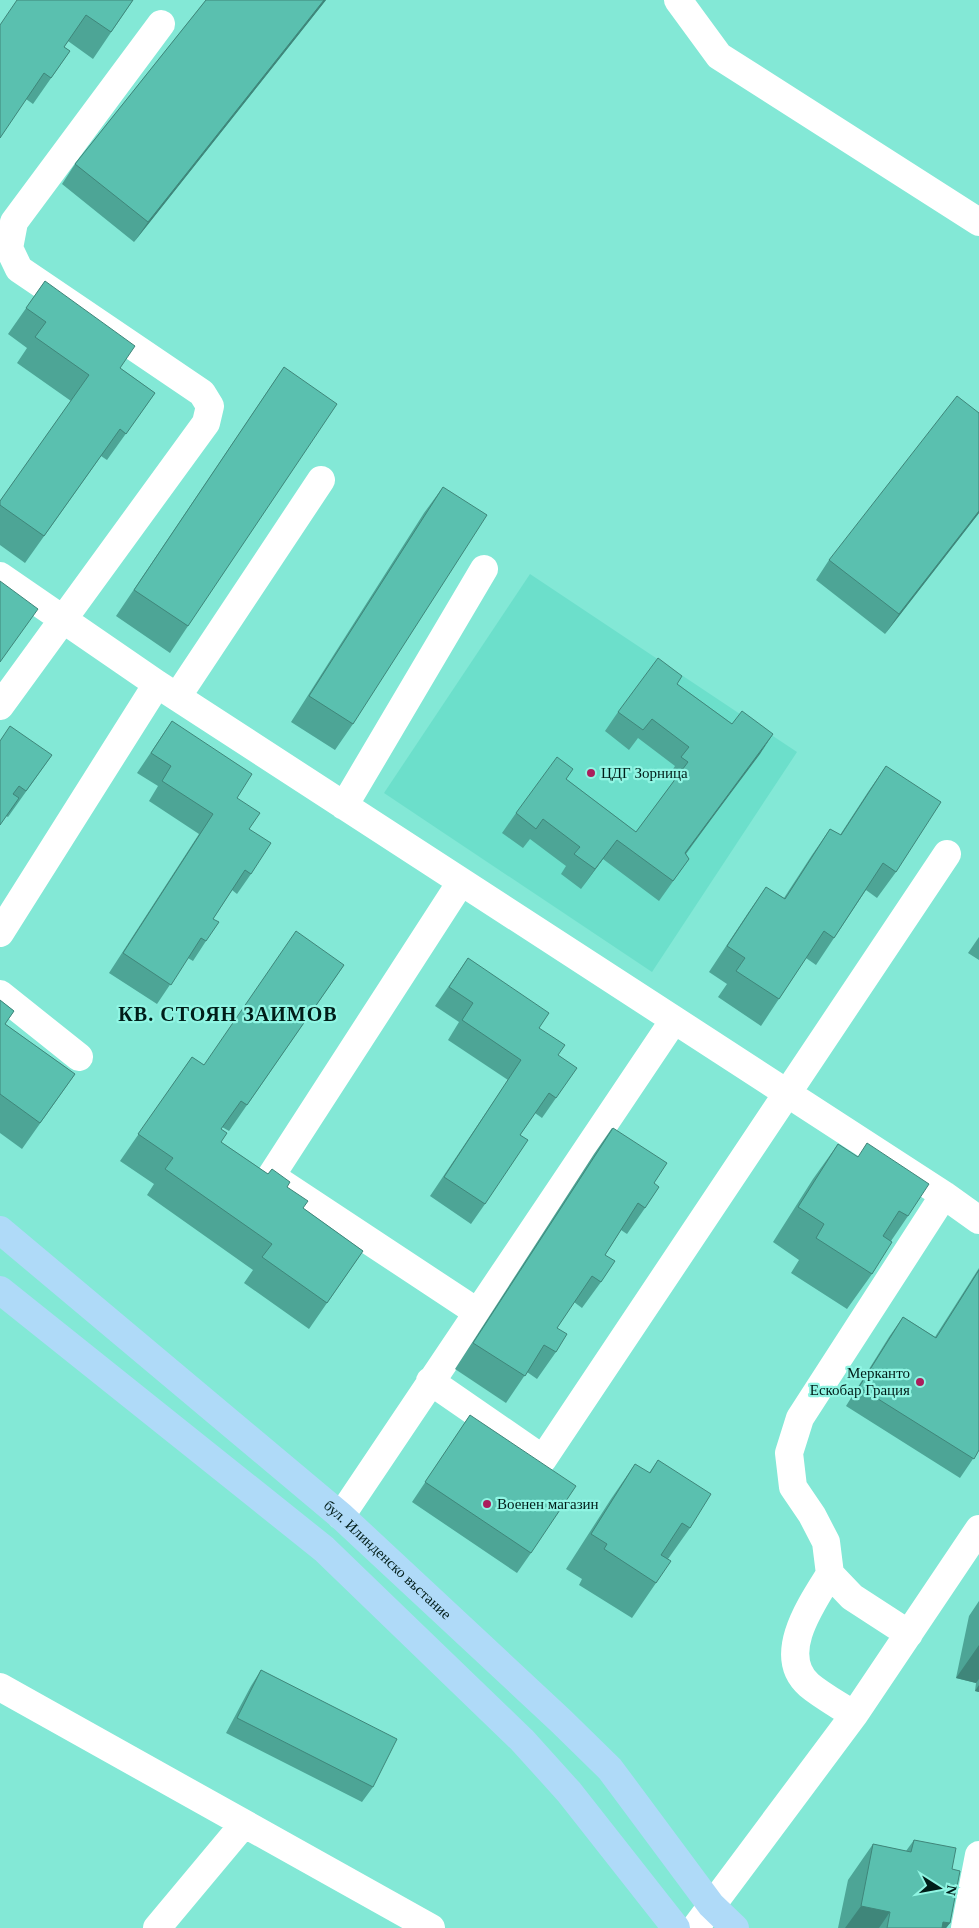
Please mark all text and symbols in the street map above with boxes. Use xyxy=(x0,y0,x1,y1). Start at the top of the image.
place label: ЦДГ Зорница xyxy=(601,765,688,781)
marker: ЦДГ Зорница xyxy=(585,767,597,779)
district label: КВ. СТОЯН ЗАИМОВ xyxy=(118,1003,338,1025)
place label: Мерканто Ескобар Грация xyxy=(810,1365,910,1398)
marker: Мерканто Ескобар Грация xyxy=(914,1376,926,1388)
place label: Военен магазин xyxy=(497,1496,599,1512)
street label: бул. Илинденско въстание xyxy=(321,1497,455,1623)
marker: Военен магазин xyxy=(481,1498,493,1510)
north arrow xyxy=(914,1863,964,1913)
text: N xyxy=(943,1884,960,1897)

